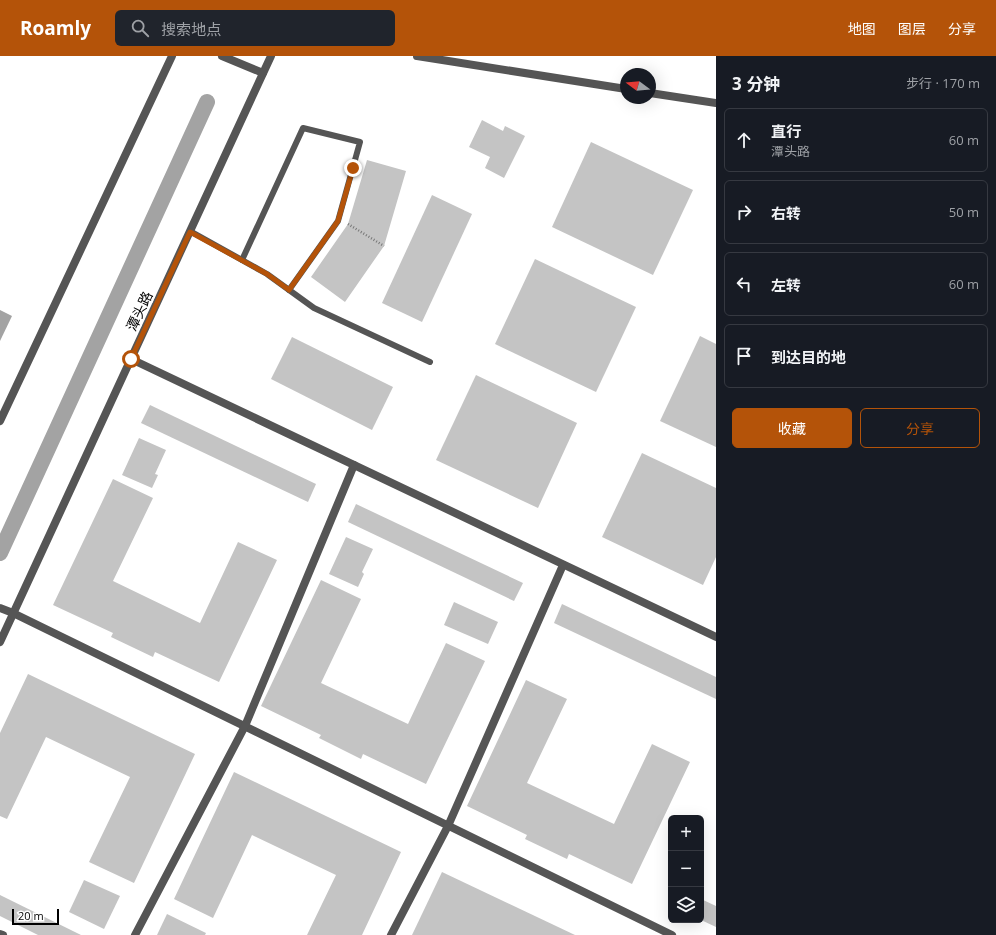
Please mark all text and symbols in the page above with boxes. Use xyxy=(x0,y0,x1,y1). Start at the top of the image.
search box xyxy=(115,10,395,46)
text: Roamly xyxy=(20,15,91,41)
icon: search xyxy=(129,17,151,39)
text: 搜索地点 xyxy=(161,19,221,39)
text: 地图 xyxy=(848,19,876,38)
text: 图层 xyxy=(898,19,926,38)
text: 分享 xyxy=(948,19,976,38)
north arrow xyxy=(620,68,656,104)
text: 3 分钟 xyxy=(732,72,780,95)
text: 步行 · 170 m xyxy=(906,74,980,92)
text: 直行 xyxy=(771,121,801,141)
icon: ahead xyxy=(733,129,755,151)
text: 60 m xyxy=(949,131,979,149)
text: 潭头路 xyxy=(771,142,810,160)
route end xyxy=(344,159,362,177)
icon: right xyxy=(733,201,755,223)
text: 右转 xyxy=(771,203,801,223)
text: 50 m xyxy=(949,203,979,221)
icon: left xyxy=(733,273,755,295)
text: 左转 xyxy=(771,275,801,295)
text: 60 m xyxy=(949,275,979,293)
street label: 潭头路 xyxy=(122,288,156,334)
icon: arrive xyxy=(733,345,755,367)
text: 到达目的地 xyxy=(771,347,846,367)
route start xyxy=(122,350,140,368)
button: 收藏 xyxy=(732,408,852,448)
button: 分享 xyxy=(860,408,980,448)
map controls xyxy=(668,815,704,923)
button: + xyxy=(668,815,704,851)
button: − xyxy=(668,851,704,887)
button: layers xyxy=(668,887,704,923)
scale bar xyxy=(12,907,59,926)
text: 20 m xyxy=(18,908,44,923)

